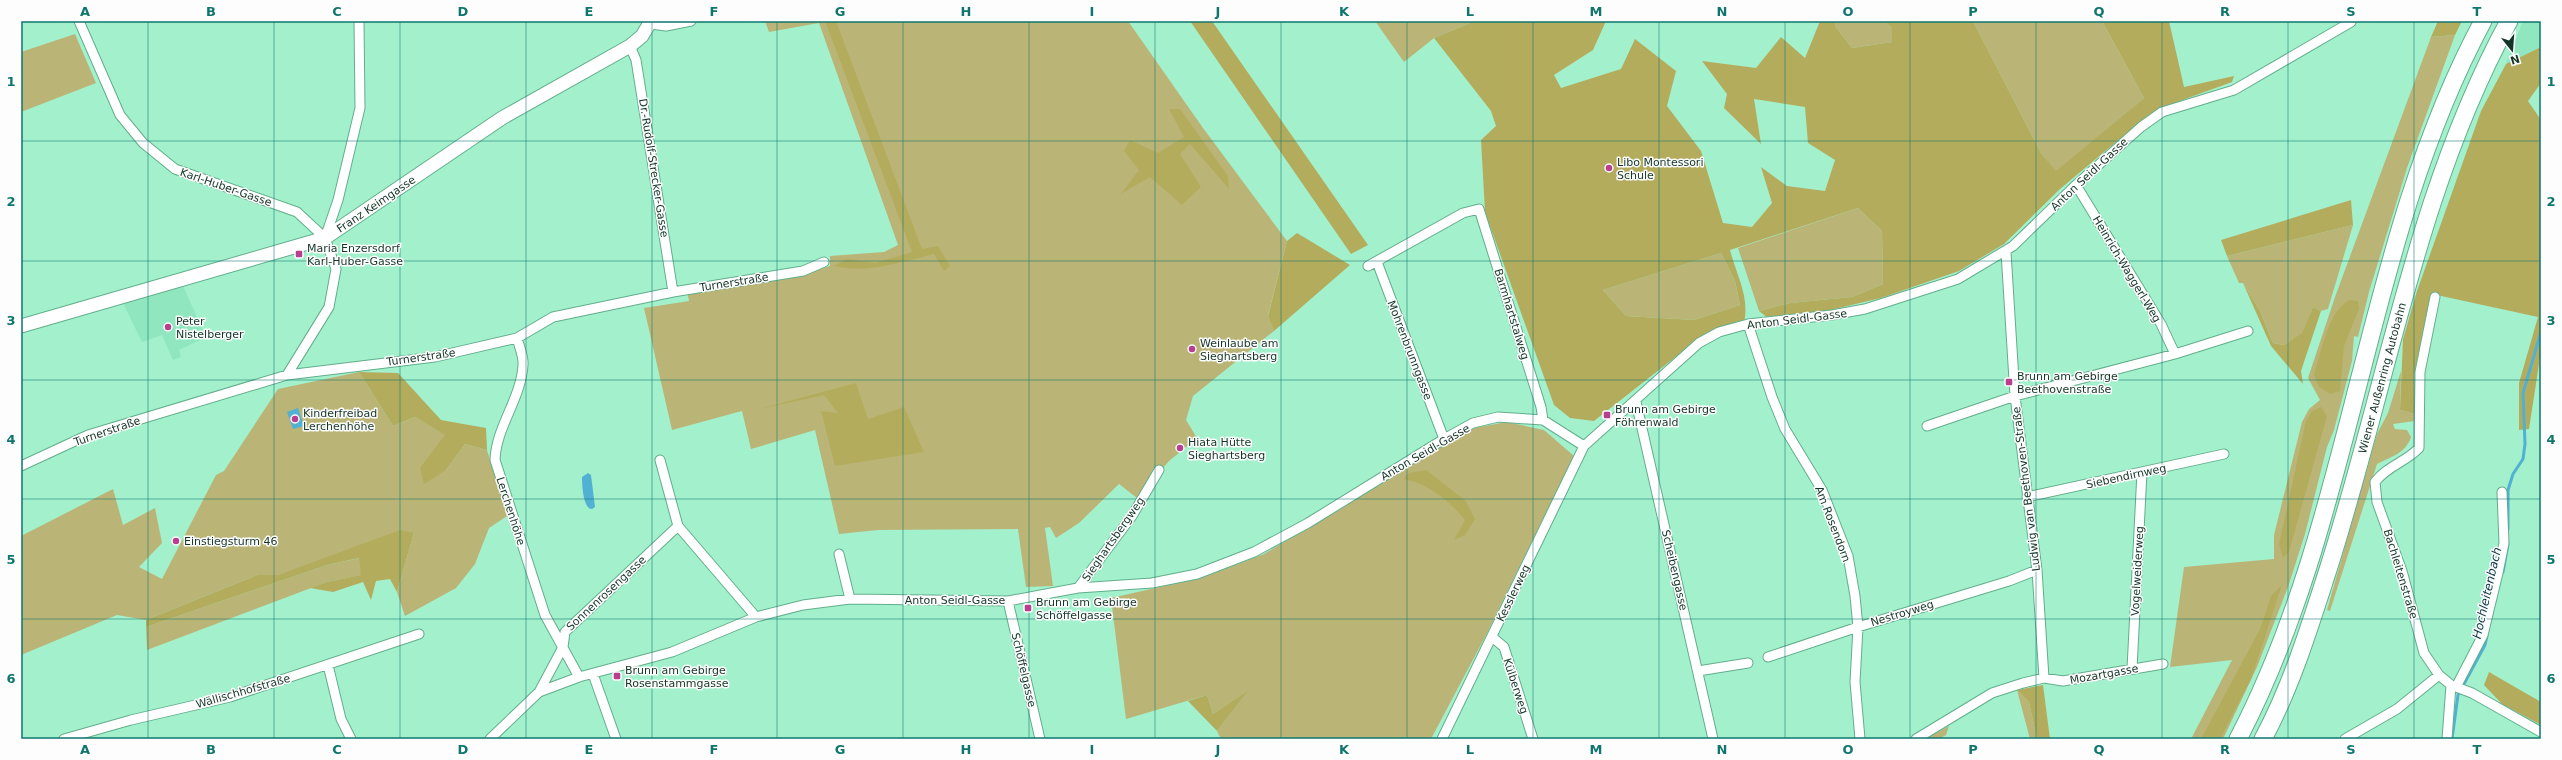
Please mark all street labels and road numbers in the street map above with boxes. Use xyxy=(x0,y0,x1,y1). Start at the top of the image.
street label: Dr.-Rudolf-Strecker-Gasse xyxy=(636,98,671,239)
street label: Anton Seidl-Gasse xyxy=(2048,135,2131,213)
street label: Karl-Huber-Gasse xyxy=(178,166,274,209)
street label: Franz Keimgasse xyxy=(334,173,418,236)
street label: Heinrich-Waggerl-Weg xyxy=(2090,214,2164,325)
street label: Barmhartstalweg xyxy=(1491,267,1532,361)
street label: Turnerstraße xyxy=(698,271,770,295)
street label: Mohrenbrunngasse xyxy=(1385,299,1435,402)
street label: Wiener Außenring Autobahn xyxy=(2356,301,2409,455)
street label: Anton Seidl-Gasse xyxy=(1746,307,1848,332)
street label: Turnerstraße xyxy=(385,346,457,369)
street label: Ludwig van Beethoven-Straße xyxy=(2010,406,2043,572)
street label: Turnerstraße xyxy=(71,414,142,449)
street label: Anton Seidl-Gasse xyxy=(1378,422,1472,483)
street label: Siebendirnweg xyxy=(2085,462,2167,491)
street label: Lerchenhöhe xyxy=(493,475,528,547)
street label: Am Rosendorn xyxy=(1812,484,1853,564)
street label: Sieghartsbergweg xyxy=(1079,495,1147,584)
street label: Vogelweiderweg xyxy=(2129,526,2146,616)
street label: Scheibengasse xyxy=(1659,528,1690,612)
street label: Bachleitenstraße xyxy=(2381,528,2420,621)
street label: Sonnenrosengasse xyxy=(564,553,649,634)
street label: Kesslerweg xyxy=(1494,563,1533,624)
street label: Anton Seidl-Gasse xyxy=(905,594,1006,607)
street label: Nestroyweg xyxy=(1869,598,1935,629)
street label: Schöffelgasse xyxy=(1009,632,1038,709)
street label: Külberweg xyxy=(1500,657,1531,716)
street label: Mozartgasse xyxy=(2069,662,2140,687)
street label: Wällischhofstraße xyxy=(195,672,292,711)

